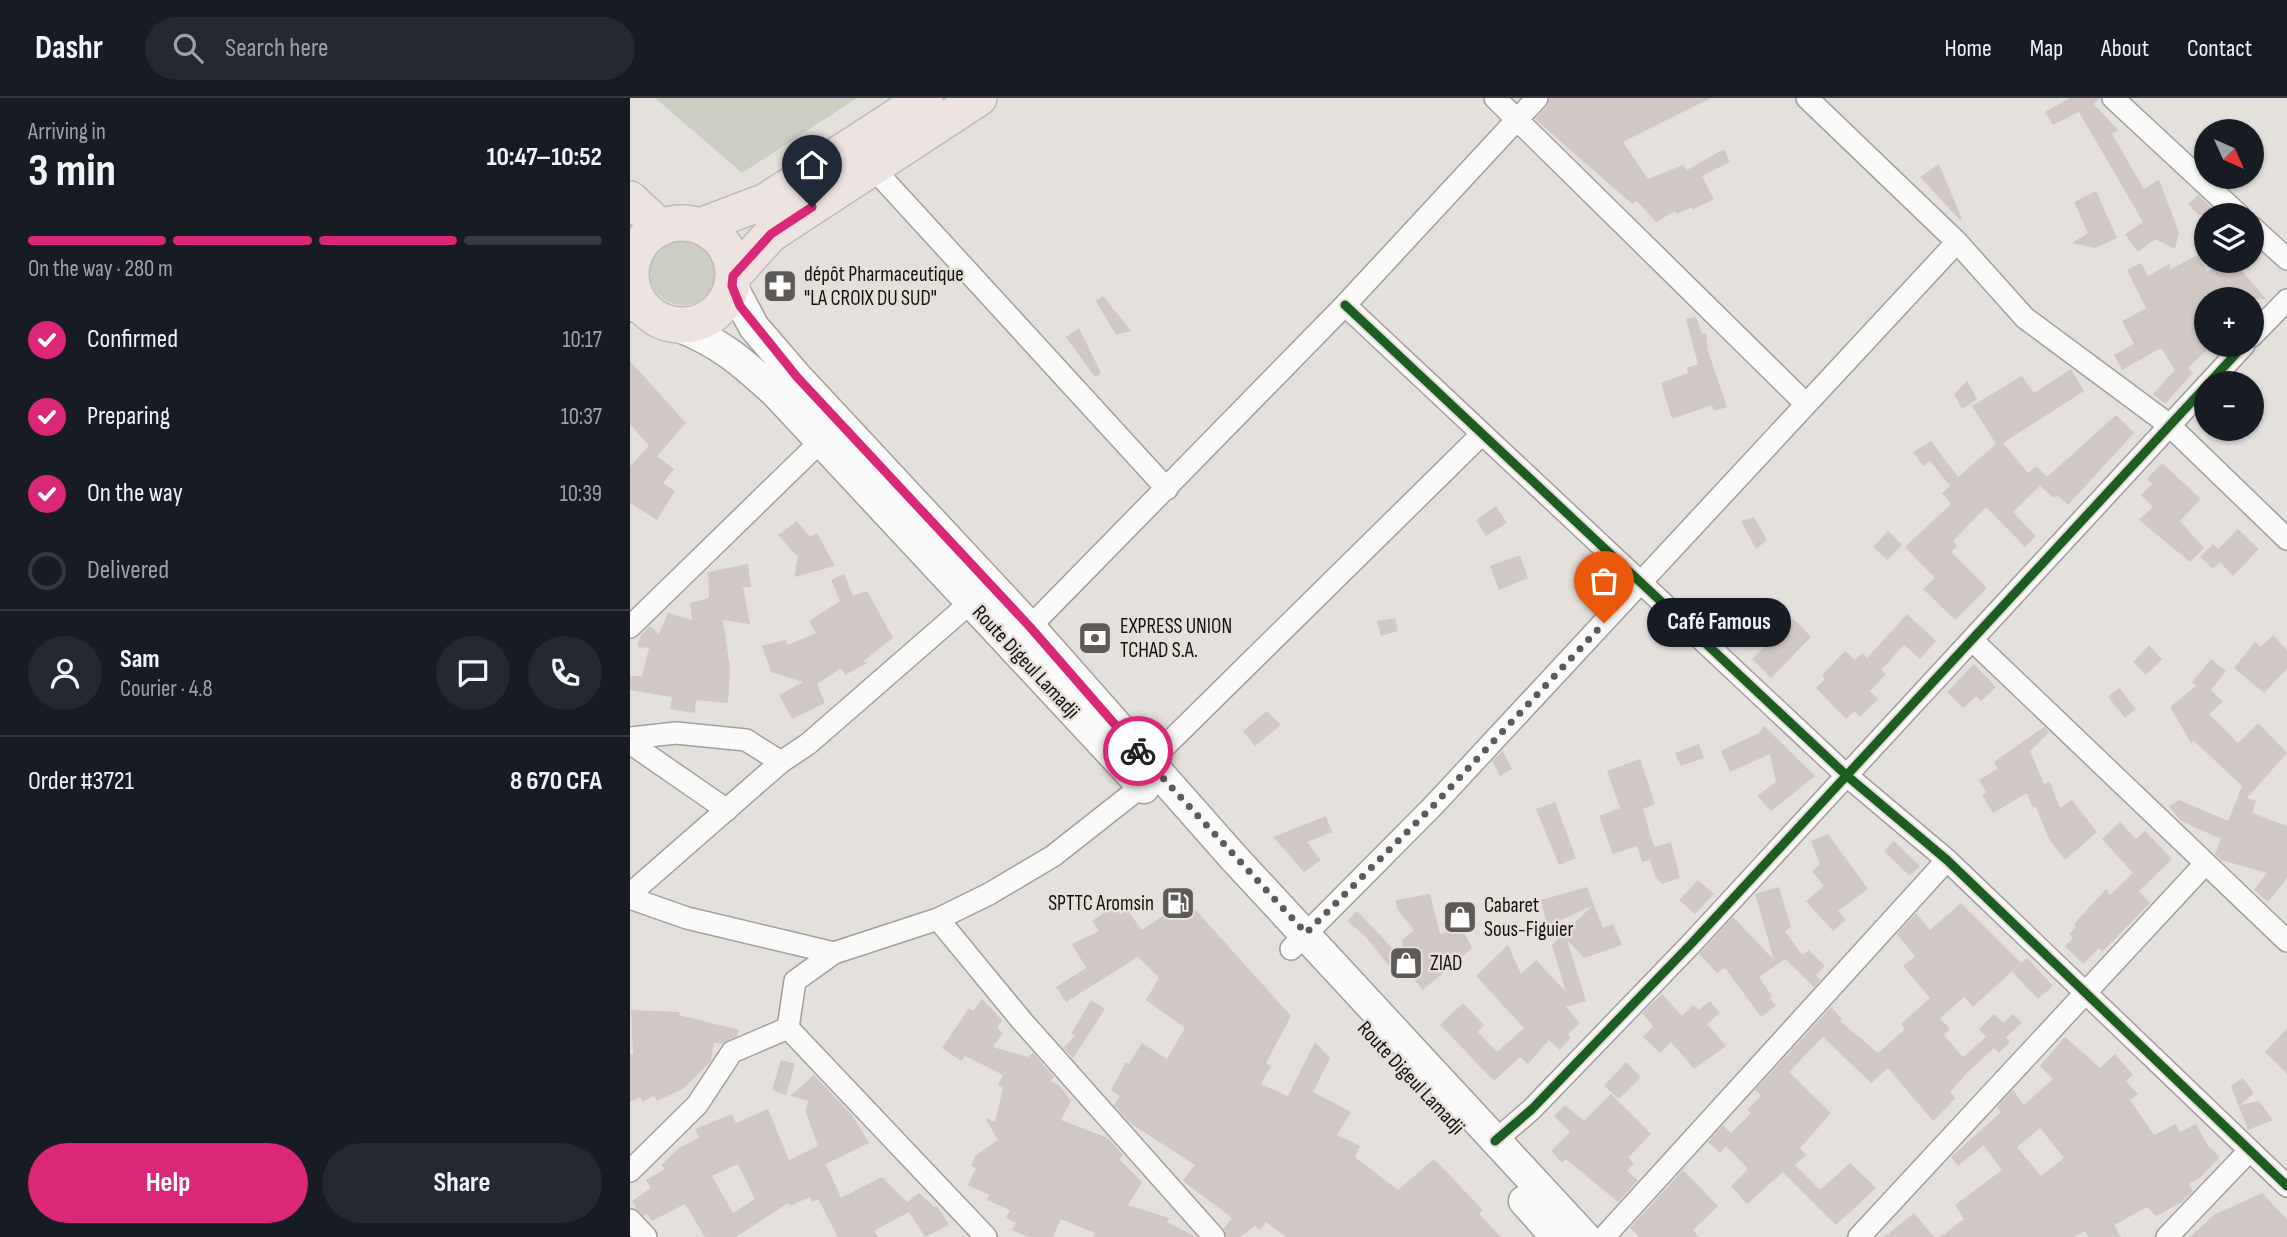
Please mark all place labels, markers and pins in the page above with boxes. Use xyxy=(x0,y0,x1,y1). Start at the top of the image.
pin xyxy=(782,135,842,207)
place label: dépôt Pharmaceutique "LA CROIX DU SUD" xyxy=(804,262,964,311)
pharmacy icon: dépôt Pharmaceutique "LA CROIX DU SUD" xyxy=(761,267,799,305)
pin xyxy=(1574,551,1634,623)
callout: Café Famous xyxy=(1646,598,1790,648)
place label: EXPRESS UNION TCHAD S.A. xyxy=(1120,614,1232,663)
bank icon: EXPRESS UNION TCHAD S.A. xyxy=(1076,619,1114,657)
fuel station icon: SPTTC Aromsin xyxy=(1159,884,1197,922)
place label: SPTTC Aromsin xyxy=(1048,891,1154,916)
place label: Cabaret Sous-Figuier xyxy=(1484,893,1573,942)
shop icon: Cabaret Sous-Figuier xyxy=(1441,898,1479,936)
shop icon: ZIAD xyxy=(1387,944,1425,982)
place label: ZIAD xyxy=(1430,951,1462,976)

